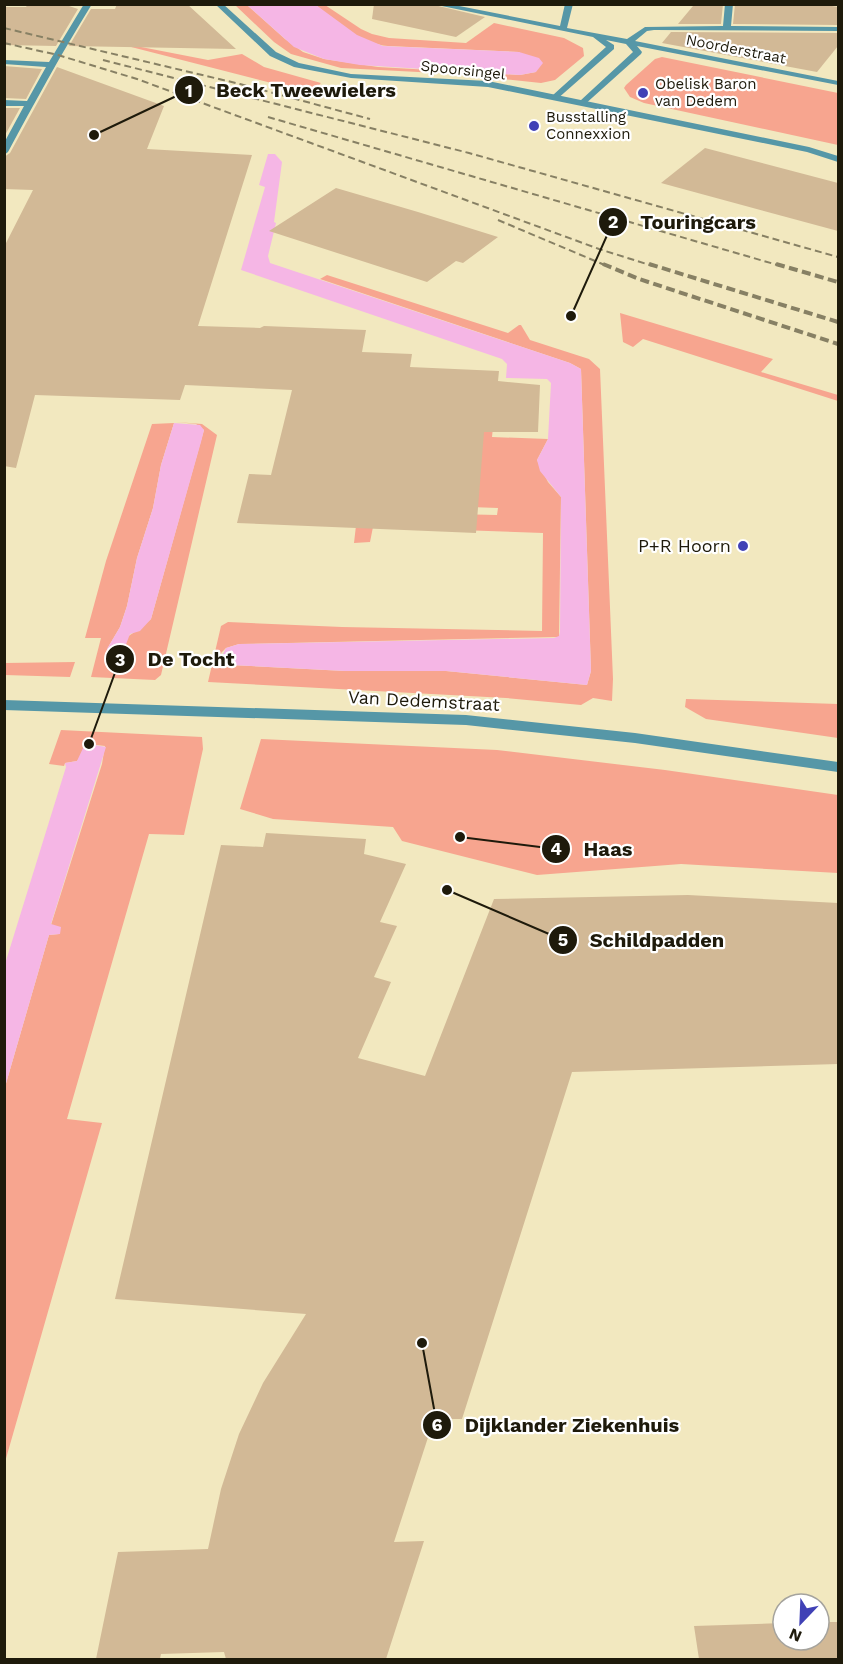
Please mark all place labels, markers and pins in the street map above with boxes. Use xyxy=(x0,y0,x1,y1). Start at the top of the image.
callout: Beck Tweewielers xyxy=(174,71,409,109)
place label: Obelisk Baron van Dedem xyxy=(655,75,756,110)
marker: Obelisk Baron van Dedem xyxy=(636,86,650,100)
place label: Busstalling Connexxion xyxy=(546,108,631,143)
marker: Busstalling Connexxion xyxy=(527,119,541,133)
callout: Touringcars xyxy=(598,203,768,241)
place label: P+R Hoorn xyxy=(638,535,731,556)
marker: P+R Hoorn xyxy=(736,539,750,553)
callout: De Tocht xyxy=(105,640,246,678)
callout: Haas xyxy=(541,830,644,868)
callout: Schildpadden xyxy=(548,921,737,959)
callout: Dijklander Ziekenhuis xyxy=(422,1406,691,1444)

